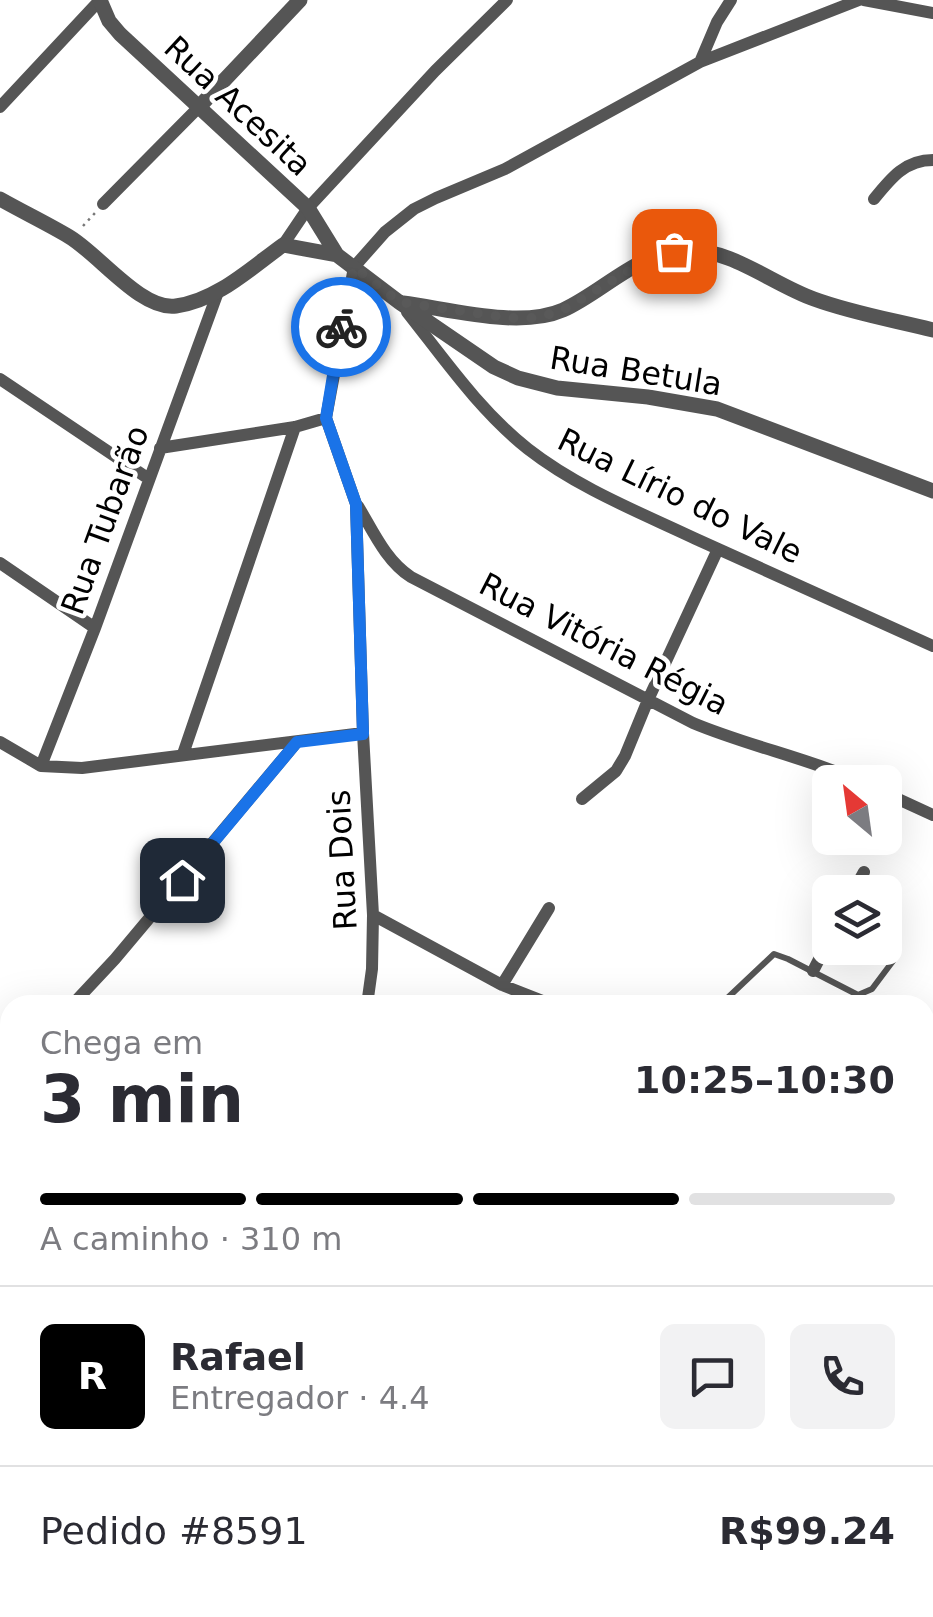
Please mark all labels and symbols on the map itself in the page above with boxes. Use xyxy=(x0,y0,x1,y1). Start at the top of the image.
street label: Rua Acesita xyxy=(157,28,319,184)
pin xyxy=(632,209,717,294)
courier xyxy=(291,277,391,377)
street label: Rua Betula xyxy=(547,339,725,403)
street label: Rua Tubarão xyxy=(53,420,157,620)
street label: Rua Lírio do Vale xyxy=(552,420,808,572)
street label: Rua Vitória Régia xyxy=(473,565,735,723)
north arrow xyxy=(812,765,902,855)
street label: Rua Dois xyxy=(319,789,365,931)
pin xyxy=(140,838,225,923)

